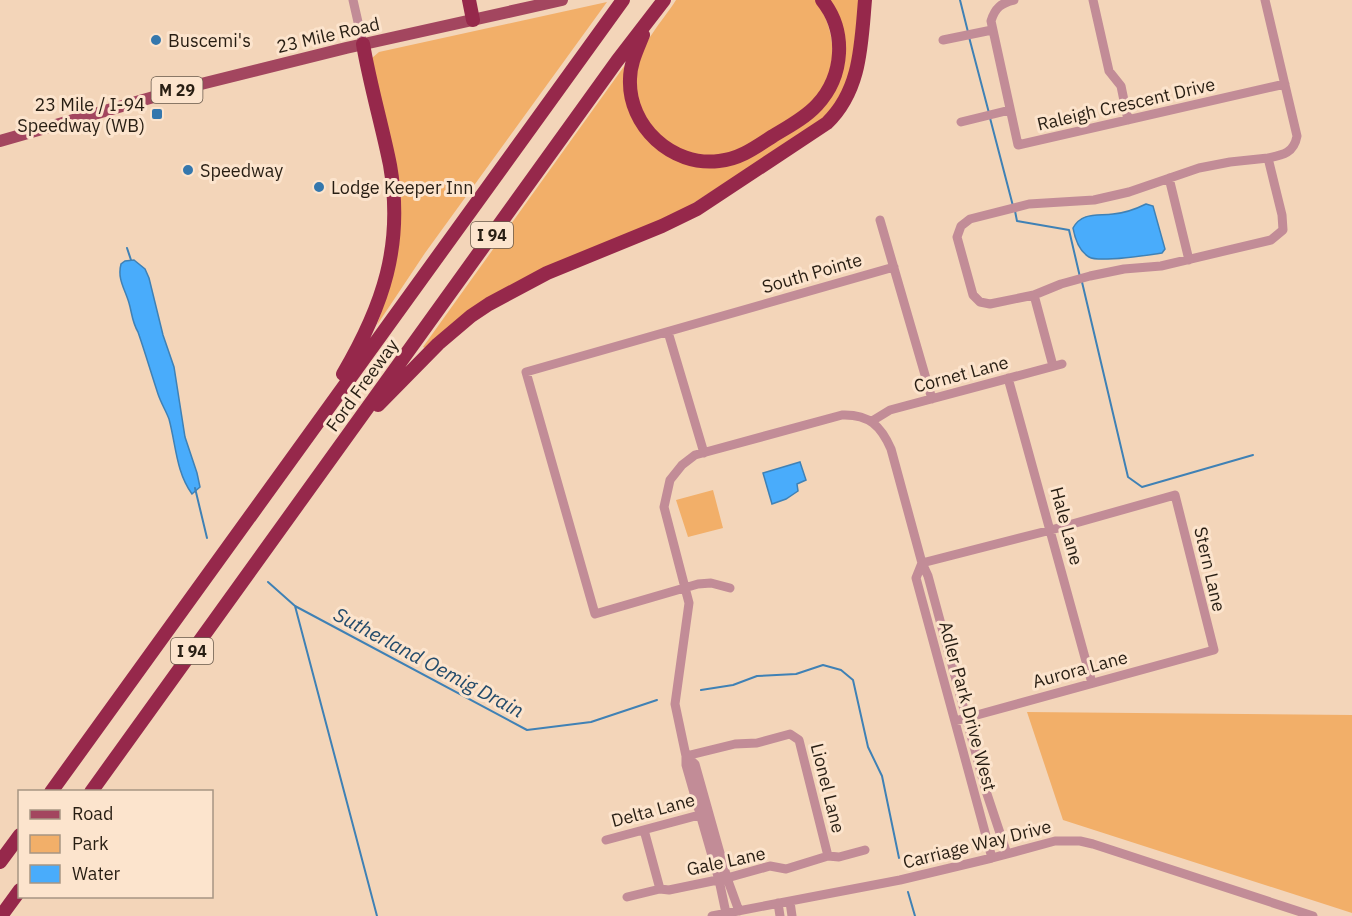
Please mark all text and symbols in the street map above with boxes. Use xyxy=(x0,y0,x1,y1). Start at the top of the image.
street label: 23 Mile Road xyxy=(274,12,382,58)
place label: Buscemi's xyxy=(168,29,251,52)
marker: Buscemi's xyxy=(149,33,163,47)
street label: Raleigh Crescent Drive xyxy=(1035,72,1217,136)
road number: M 29 xyxy=(152,77,202,103)
place label: 23 Mile / I-94 Speedway (WB) xyxy=(17,93,145,137)
marker: 23 Mile / I-94 Speedway (WB) xyxy=(150,107,164,121)
place label: Speedway xyxy=(200,159,283,182)
marker: Speedway xyxy=(181,163,195,177)
place label: Lodge Keeper Inn xyxy=(331,176,473,199)
marker: Lodge Keeper Inn xyxy=(312,180,326,194)
road number: I 94 xyxy=(471,222,513,248)
street label: South Pointe xyxy=(759,248,865,298)
street label: Ford Freeway xyxy=(321,334,403,436)
street label: Cornet Lane xyxy=(911,350,1011,398)
street label: Hale Lane xyxy=(1046,484,1089,568)
street label: Stern Lane xyxy=(1189,524,1231,614)
water label: Sutherland Oemig Drain xyxy=(329,600,529,724)
street label: Adler Park Drive West xyxy=(934,619,1002,793)
road number: I 94 xyxy=(171,638,213,664)
street label: Aurora Lane xyxy=(1030,645,1130,693)
street label: Lionel Lane xyxy=(806,741,850,835)
street label: Delta Lane xyxy=(609,788,697,832)
legend xyxy=(18,790,213,898)
text: Road xyxy=(72,802,113,825)
street label: Carriage Way Drive xyxy=(900,814,1054,874)
text: Park xyxy=(72,832,109,855)
street label: Gale Lane xyxy=(685,841,768,881)
text: Water xyxy=(72,862,121,885)

